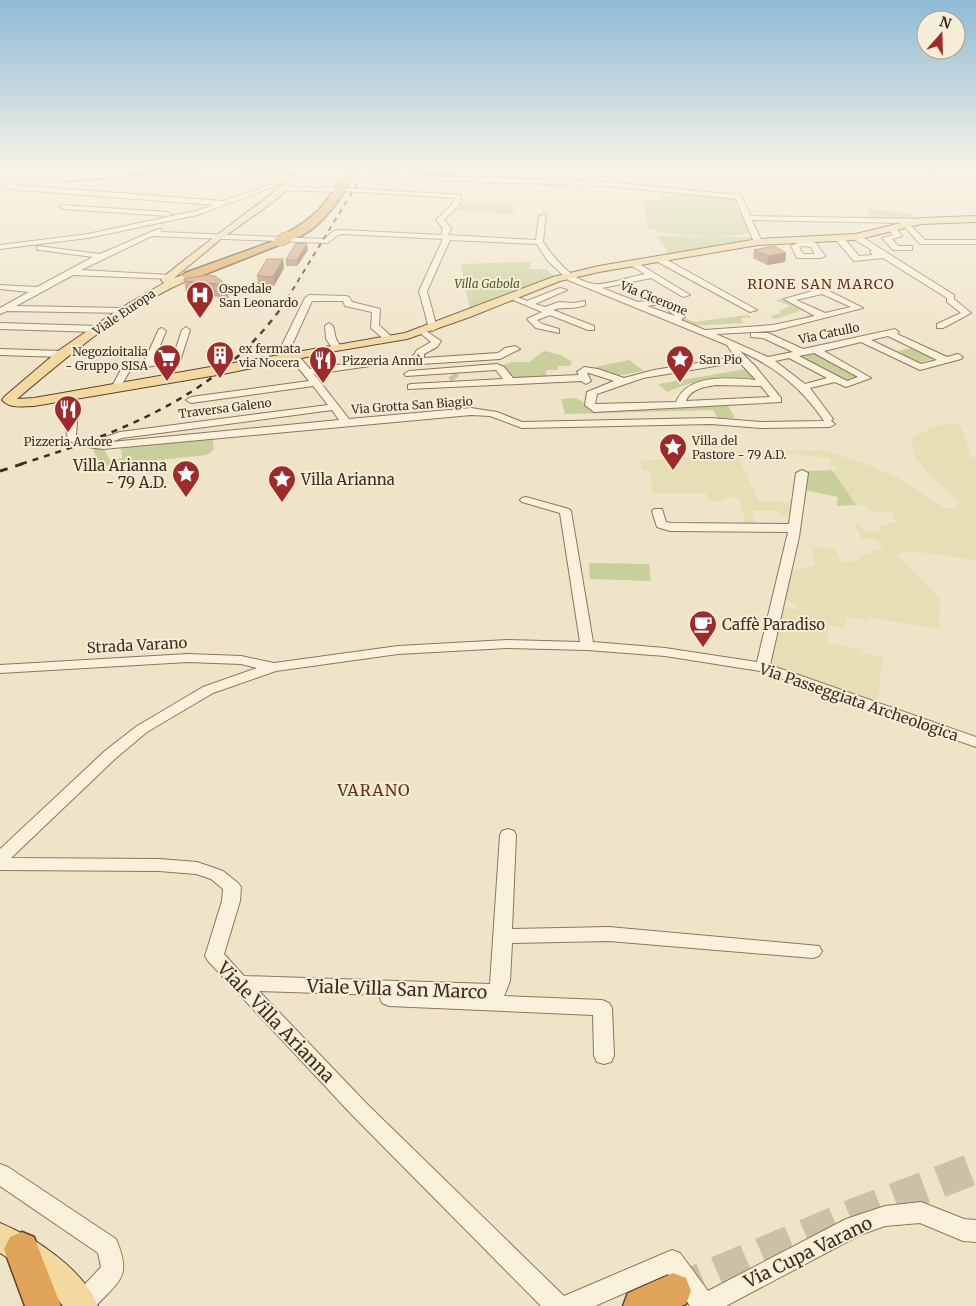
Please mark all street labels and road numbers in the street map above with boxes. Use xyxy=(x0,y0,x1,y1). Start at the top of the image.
street label: Via Cicerone xyxy=(617,277,690,318)
street label: Viale Europa xyxy=(89,285,159,339)
street label: Via Catullo xyxy=(796,319,861,347)
street label: Via Grotta San Biagio xyxy=(350,393,473,417)
street label: Traversa Galeno xyxy=(178,395,272,421)
street label: Strada Varano xyxy=(86,633,188,657)
street label: Via Passeggiata Archeologica xyxy=(756,659,961,745)
street label: Viale Villa Arianna xyxy=(212,956,340,1088)
street label: Viale Villa San Marco xyxy=(305,974,488,1004)
street label: Via Cupa Varano xyxy=(739,1211,876,1293)

